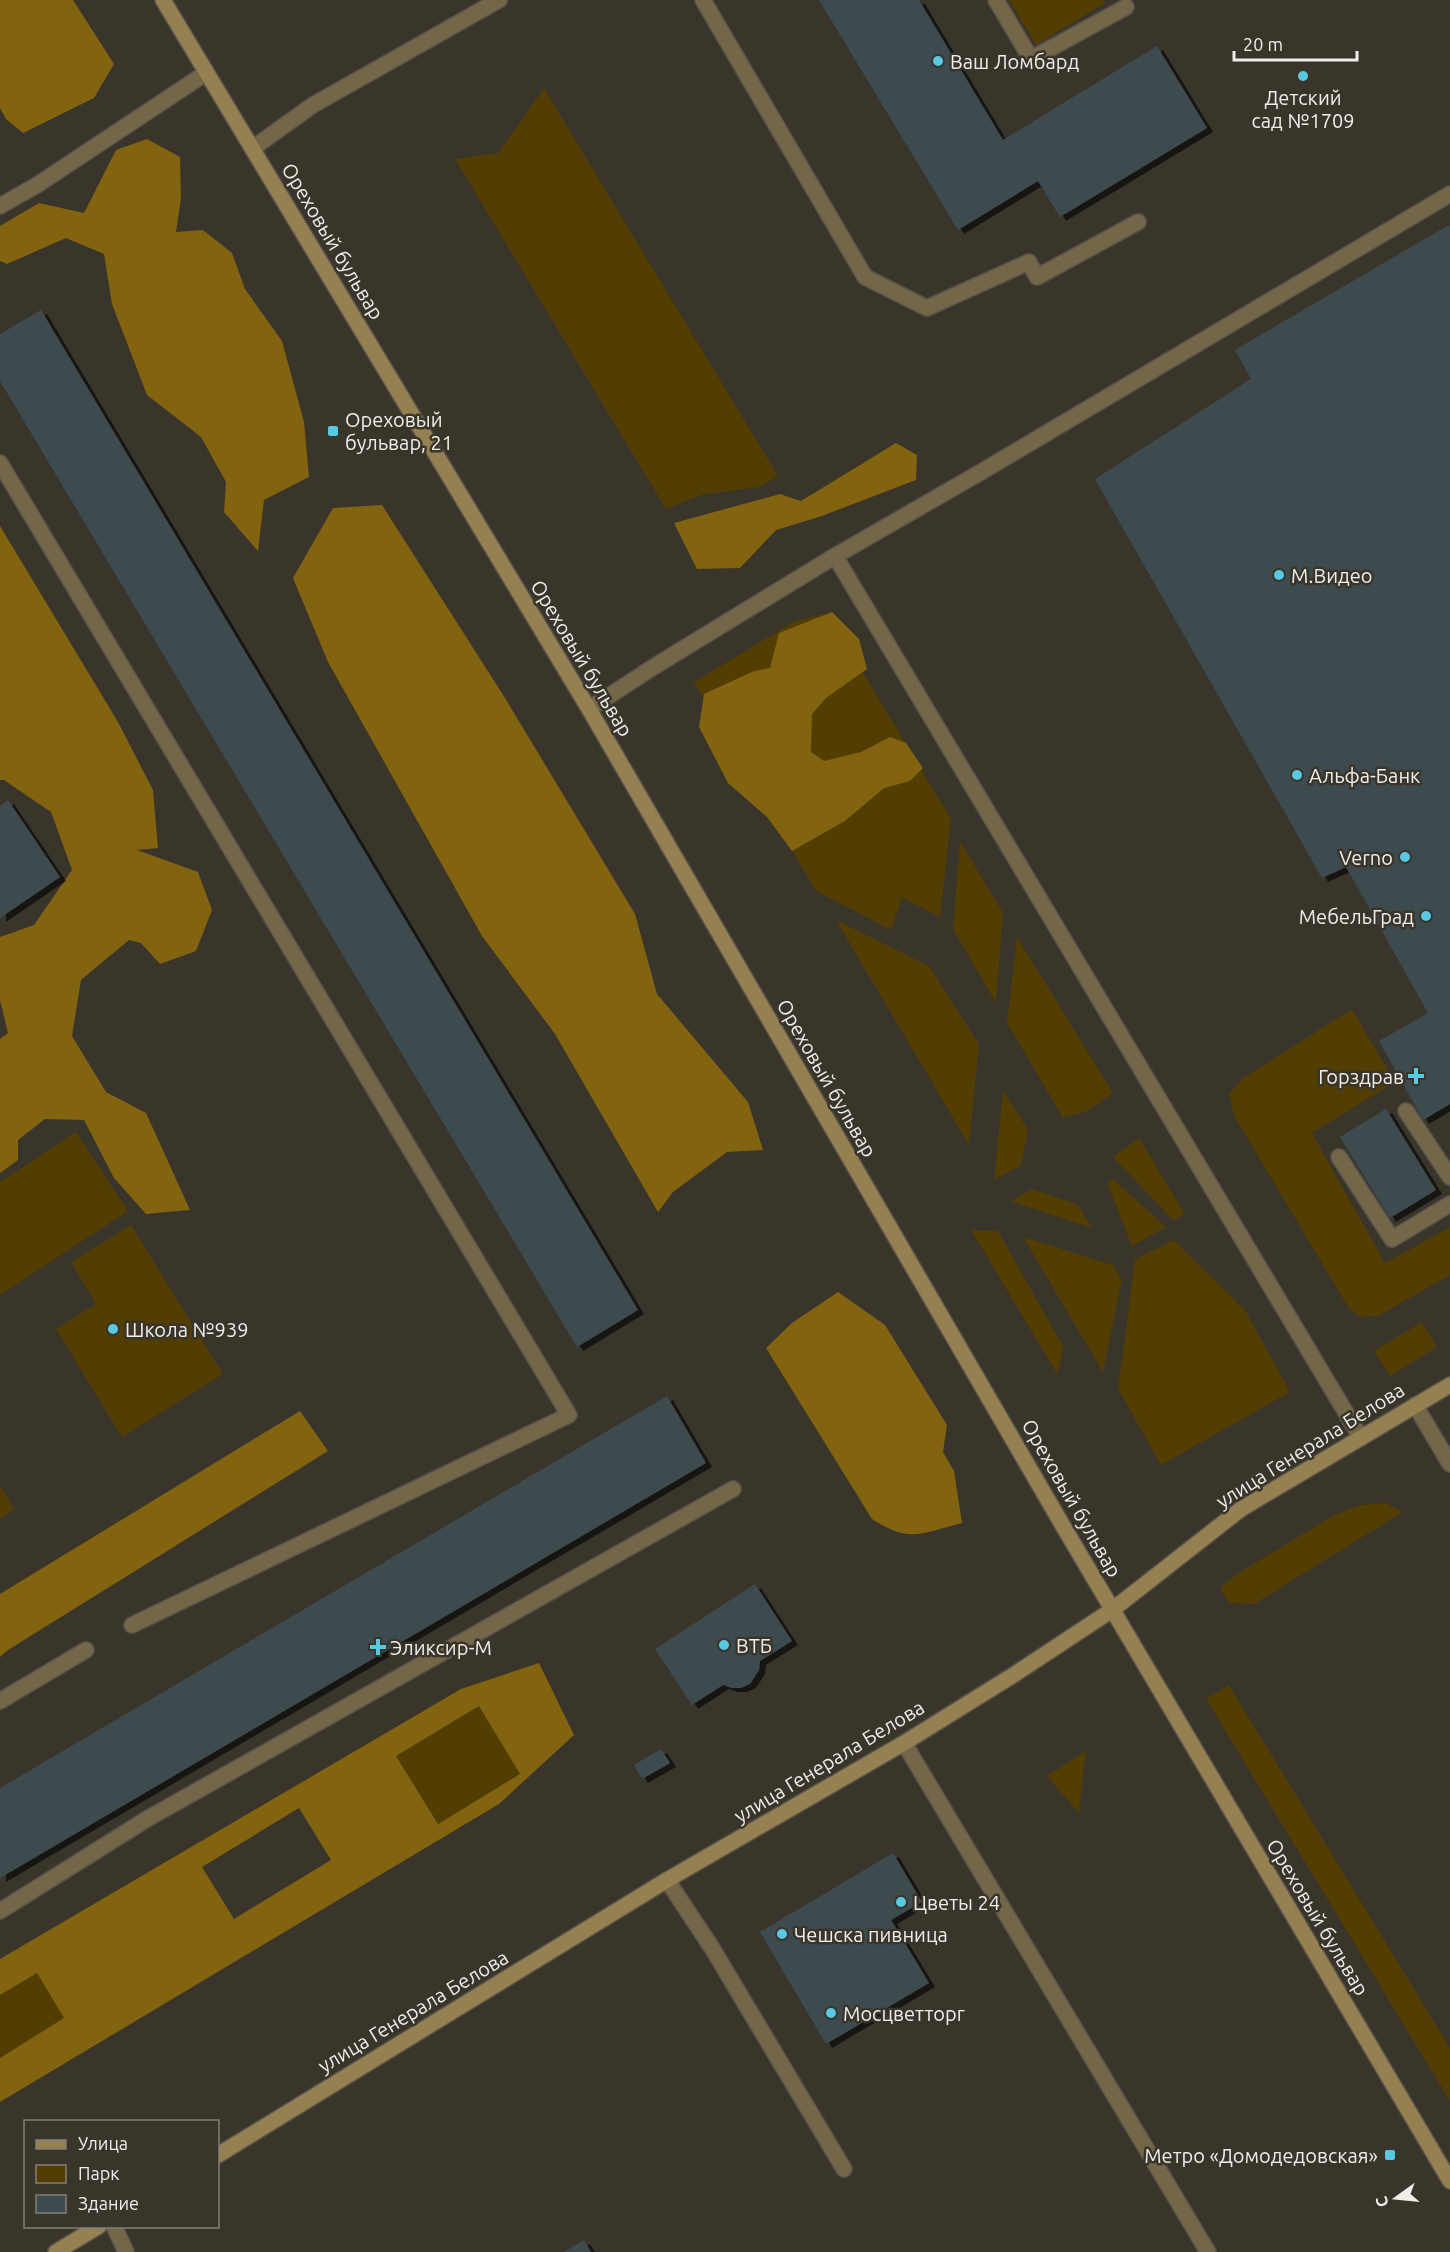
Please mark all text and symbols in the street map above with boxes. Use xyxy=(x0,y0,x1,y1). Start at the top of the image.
scale bar xyxy=(1234,24,1357,62)
text: 20 m xyxy=(1243,34,1283,54)
place label: Ваш Ломбард xyxy=(950,50,1080,73)
marker: Ваш Ломбард xyxy=(931,54,945,68)
marker: Детский сад №1709 xyxy=(1296,69,1310,83)
place label: Детский сад №1709 xyxy=(1252,86,1355,132)
street label: Ореховый бульвар xyxy=(277,159,389,323)
place label: Ореховый бульвар, 21 xyxy=(345,408,453,454)
marker: Ореховый бульвар, 21 xyxy=(326,424,340,438)
place label: М.Видео xyxy=(1291,564,1373,587)
marker: М.Видео xyxy=(1272,568,1286,582)
street label: Ореховый бульвар xyxy=(526,576,638,740)
place label: Альфа-Банк xyxy=(1309,764,1420,787)
marker: Альфа-Банк xyxy=(1290,768,1304,782)
place label: Verno xyxy=(1339,846,1393,869)
marker: Verno xyxy=(1398,850,1412,864)
place label: МебельГрад xyxy=(1299,905,1414,928)
marker: МебельГрад xyxy=(1419,909,1433,923)
street label: Ореховый бульвар xyxy=(772,995,882,1161)
place label: Горздрав xyxy=(1318,1065,1404,1088)
marker: Горздрав xyxy=(1409,1069,1423,1083)
place label: Школа №939 xyxy=(125,1318,248,1341)
marker: Школа №939 xyxy=(106,1322,120,1336)
street label: улица Генерала Белова xyxy=(1212,1378,1408,1512)
street label: Ореховый бульвар xyxy=(1017,1415,1127,1581)
place label: ВТБ xyxy=(736,1634,772,1657)
place label: Эликсир-М xyxy=(390,1636,492,1659)
marker: ВТБ xyxy=(717,1638,731,1652)
marker: Эликсир-М xyxy=(371,1640,385,1654)
street label: улица Генерала Белова xyxy=(730,1695,928,1827)
street label: Ореховый бульвар xyxy=(1262,1835,1374,1999)
place label: Цветы 24 xyxy=(913,1891,1000,1914)
marker: Цветы 24 xyxy=(894,1895,908,1909)
place label: Чешска пивница xyxy=(794,1923,948,1946)
marker: Чешска пивница xyxy=(775,1927,789,1941)
street label: улица Генерала Белова xyxy=(314,1945,512,2077)
place label: Мосцветторг xyxy=(843,2002,965,2025)
marker: Мосцветторг xyxy=(824,2006,838,2020)
legend xyxy=(24,2120,219,2228)
text: Улица xyxy=(78,2133,128,2153)
place label: Метро «Домодедовская» xyxy=(1144,2144,1378,2167)
marker: Метро «Домодедовская» xyxy=(1383,2148,1397,2162)
text: Парк xyxy=(78,2163,119,2183)
north arrow xyxy=(1366,2168,1426,2228)
text: Здание xyxy=(78,2193,139,2213)
text: С xyxy=(1371,2195,1392,2209)

